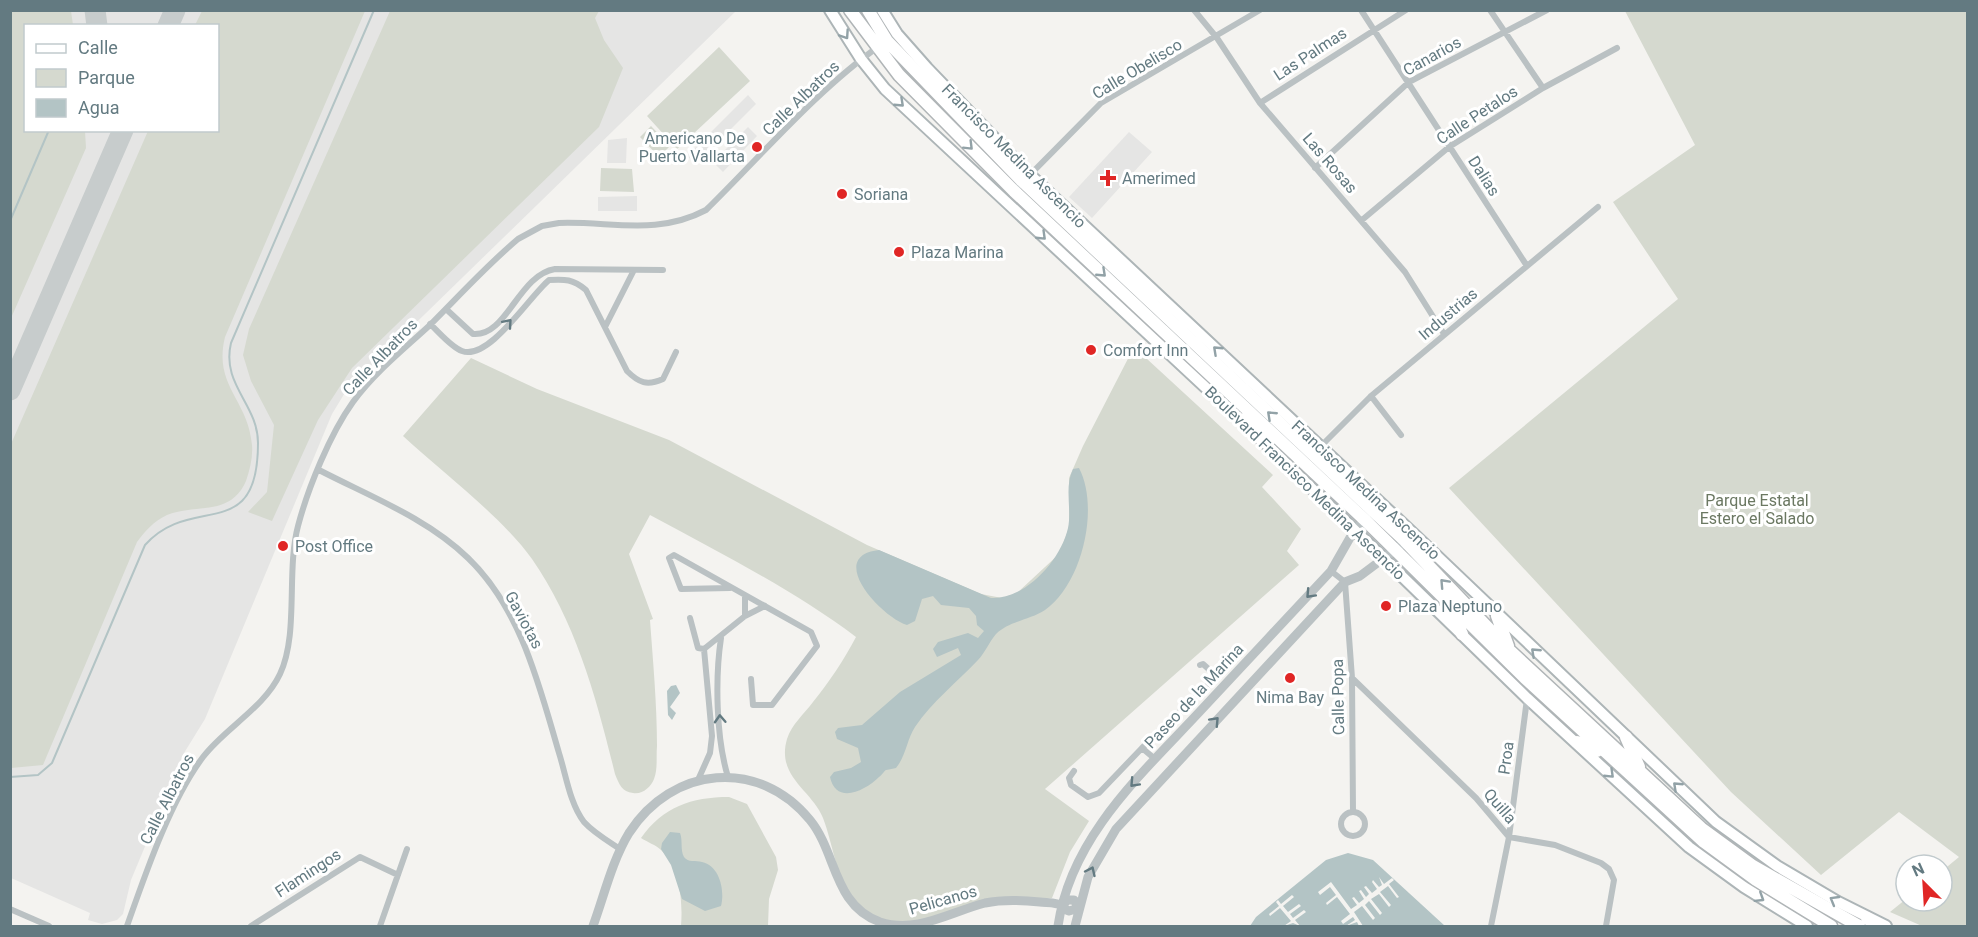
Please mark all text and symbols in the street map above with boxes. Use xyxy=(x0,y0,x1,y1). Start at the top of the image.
street label: Las Palmas xyxy=(1270,23,1350,85)
legend xyxy=(24,24,219,132)
one-way arrow xyxy=(838,28,849,39)
street label: Canarios xyxy=(1400,32,1464,80)
street label: Calle Obelisco xyxy=(1089,35,1185,103)
text: Calle xyxy=(78,37,118,58)
street label: Calle Albatros xyxy=(759,57,843,139)
text: Parque xyxy=(78,67,135,88)
street label: Francisco Medina Ascencio xyxy=(938,80,1090,232)
street label: Calle Petalos xyxy=(1433,82,1521,148)
one-way arrow xyxy=(893,96,903,107)
text: Agua xyxy=(78,97,120,118)
place label: Americano De Puerto Vallarta xyxy=(639,129,745,166)
street label: Las Rosas xyxy=(1299,129,1361,197)
one-way arrow xyxy=(962,139,973,150)
marker: Americano De Puerto Vallarta xyxy=(750,140,764,154)
street label: Dalias xyxy=(1464,152,1504,200)
marker: Amerimed xyxy=(1099,169,1117,187)
place label: Amerimed xyxy=(1122,169,1196,188)
place label: Soriana xyxy=(854,185,908,204)
marker: Soriana xyxy=(835,187,849,201)
one-way arrow xyxy=(1035,228,1046,239)
place label: Plaza Marina xyxy=(911,243,1004,262)
marker: Plaza Marina xyxy=(892,245,906,259)
one-way arrow xyxy=(1095,266,1106,277)
street label: Industrias xyxy=(1415,284,1481,344)
street label: Calle Albatros xyxy=(339,315,421,399)
one-way arrow xyxy=(501,319,512,330)
place label: Comfort Inn xyxy=(1103,341,1188,360)
marker: Comfort Inn xyxy=(1084,343,1098,357)
one-way arrow xyxy=(1214,347,1225,358)
street label: Boulevard Francisco Medina Ascencio xyxy=(1201,382,1409,584)
one-way arrow xyxy=(1267,411,1277,422)
street label: Francisco Medina Ascencio xyxy=(1288,416,1444,564)
park label: Parque Estatal Estero el Salado xyxy=(1700,491,1814,528)
place label: Post Office xyxy=(295,537,373,556)
marker: Post Office xyxy=(276,539,290,553)
one-way arrow xyxy=(1440,579,1451,590)
one-way arrow xyxy=(1306,587,1317,598)
street label: Gaviotas xyxy=(501,588,547,652)
place label: Plaza Neptuno xyxy=(1398,597,1502,616)
marker: Plaza Neptuno xyxy=(1379,599,1393,613)
street label: Paseo de la Marina xyxy=(1141,640,1247,752)
one-way arrow xyxy=(1532,648,1542,659)
street label: Calle Popa xyxy=(1328,659,1348,735)
marker: Nima Bay xyxy=(1283,671,1297,685)
place label: Nima Bay xyxy=(1256,688,1324,707)
one-way arrow xyxy=(714,715,727,724)
one-way arrow xyxy=(1208,717,1219,728)
street label: Proa xyxy=(1494,740,1518,776)
street label: Calle Albatros xyxy=(136,750,198,848)
one-way arrow xyxy=(1604,767,1614,778)
one-way arrow xyxy=(1130,775,1141,786)
one-way arrow xyxy=(1673,782,1684,793)
street label: Quilla xyxy=(1480,785,1520,827)
street label: Flamingos xyxy=(272,845,344,901)
north arrow xyxy=(1894,853,1954,913)
text: N xyxy=(1909,859,1927,881)
one-way arrow xyxy=(1084,866,1096,877)
street label: Pelicanos xyxy=(907,881,979,919)
one-way arrow xyxy=(1754,890,1765,901)
one-way arrow xyxy=(1830,895,1840,907)

